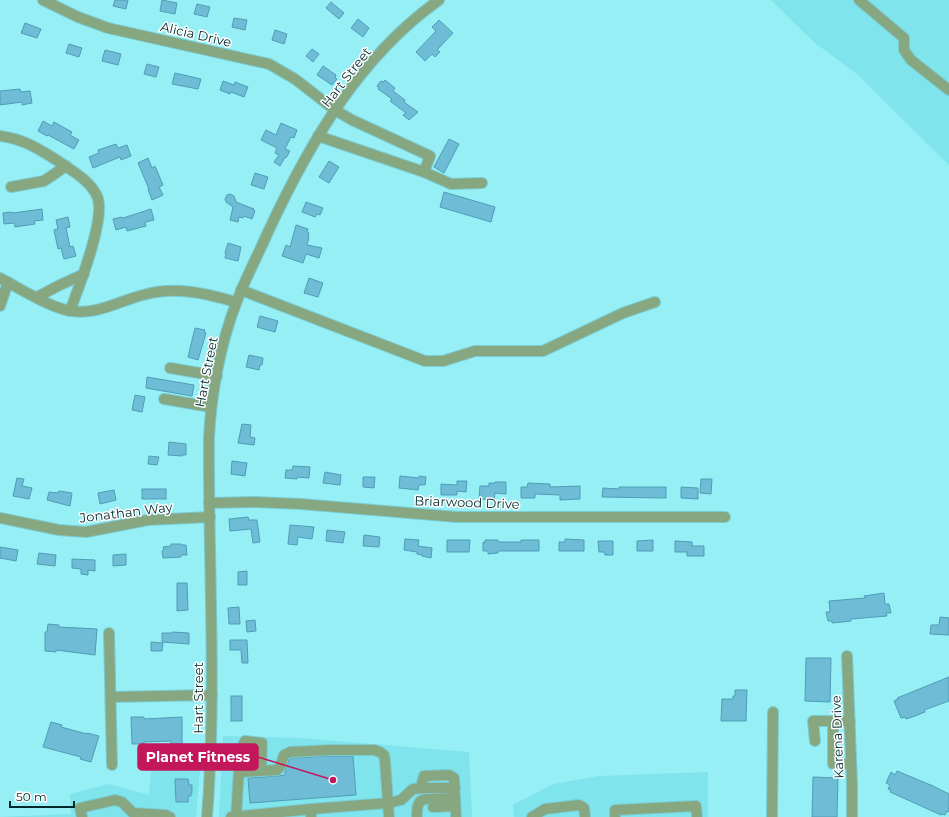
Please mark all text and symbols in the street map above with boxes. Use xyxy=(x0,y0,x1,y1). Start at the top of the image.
street label: Alicia Drive xyxy=(159,18,233,50)
street label: Hart Street xyxy=(318,44,374,110)
street label: Hart Street xyxy=(191,335,221,409)
street label: Briarwood Drive xyxy=(414,492,520,512)
street label: Jonathan Way xyxy=(78,498,174,526)
street label: Hart Street xyxy=(190,662,206,734)
street label: Karena Drive xyxy=(828,695,846,779)
callout: Planet Fitness xyxy=(138,744,258,770)
text: Planet Fitness xyxy=(146,748,251,766)
scale bar xyxy=(10,783,74,809)
text: 50 m xyxy=(16,789,47,804)

